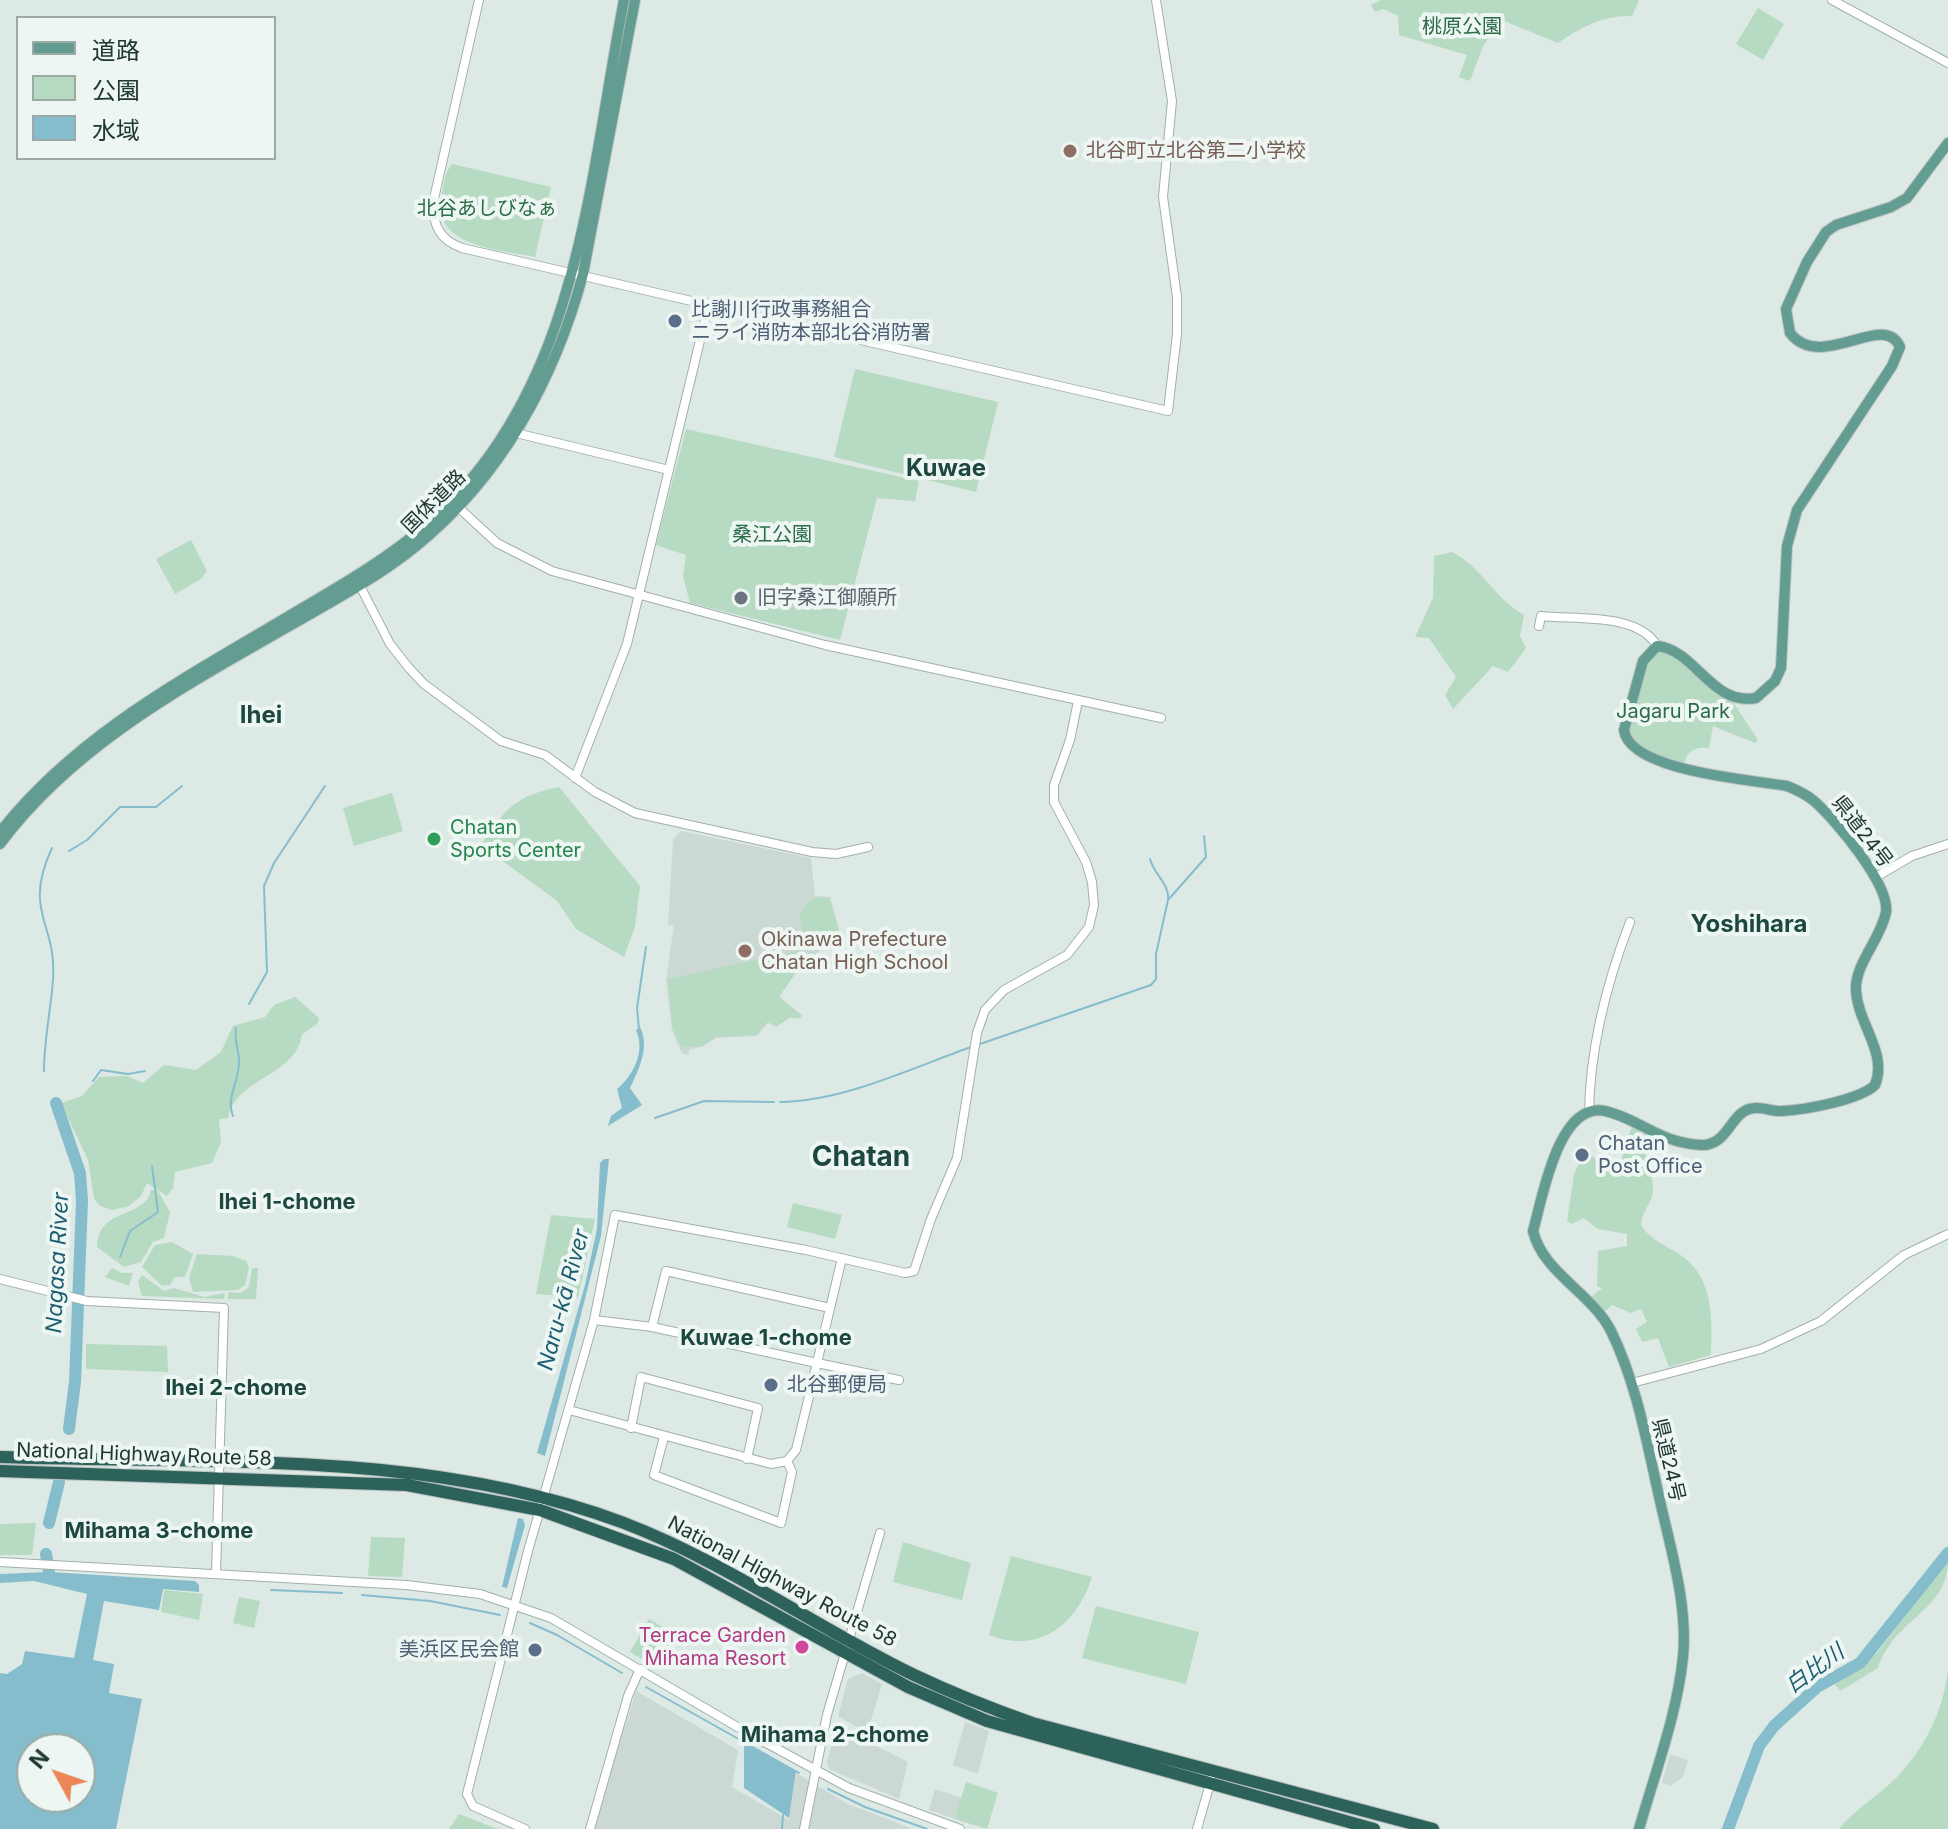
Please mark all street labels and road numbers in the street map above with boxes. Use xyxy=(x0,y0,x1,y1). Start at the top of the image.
street label: 国体道路 xyxy=(397,465,471,539)
street label: 県道24号 xyxy=(1826,791,1898,873)
street label: 県道24号 xyxy=(1647,1416,1689,1504)
street label: National Highway Route 58 xyxy=(16,1439,272,1471)
street label: National Highway Route 58 xyxy=(663,1511,901,1653)

